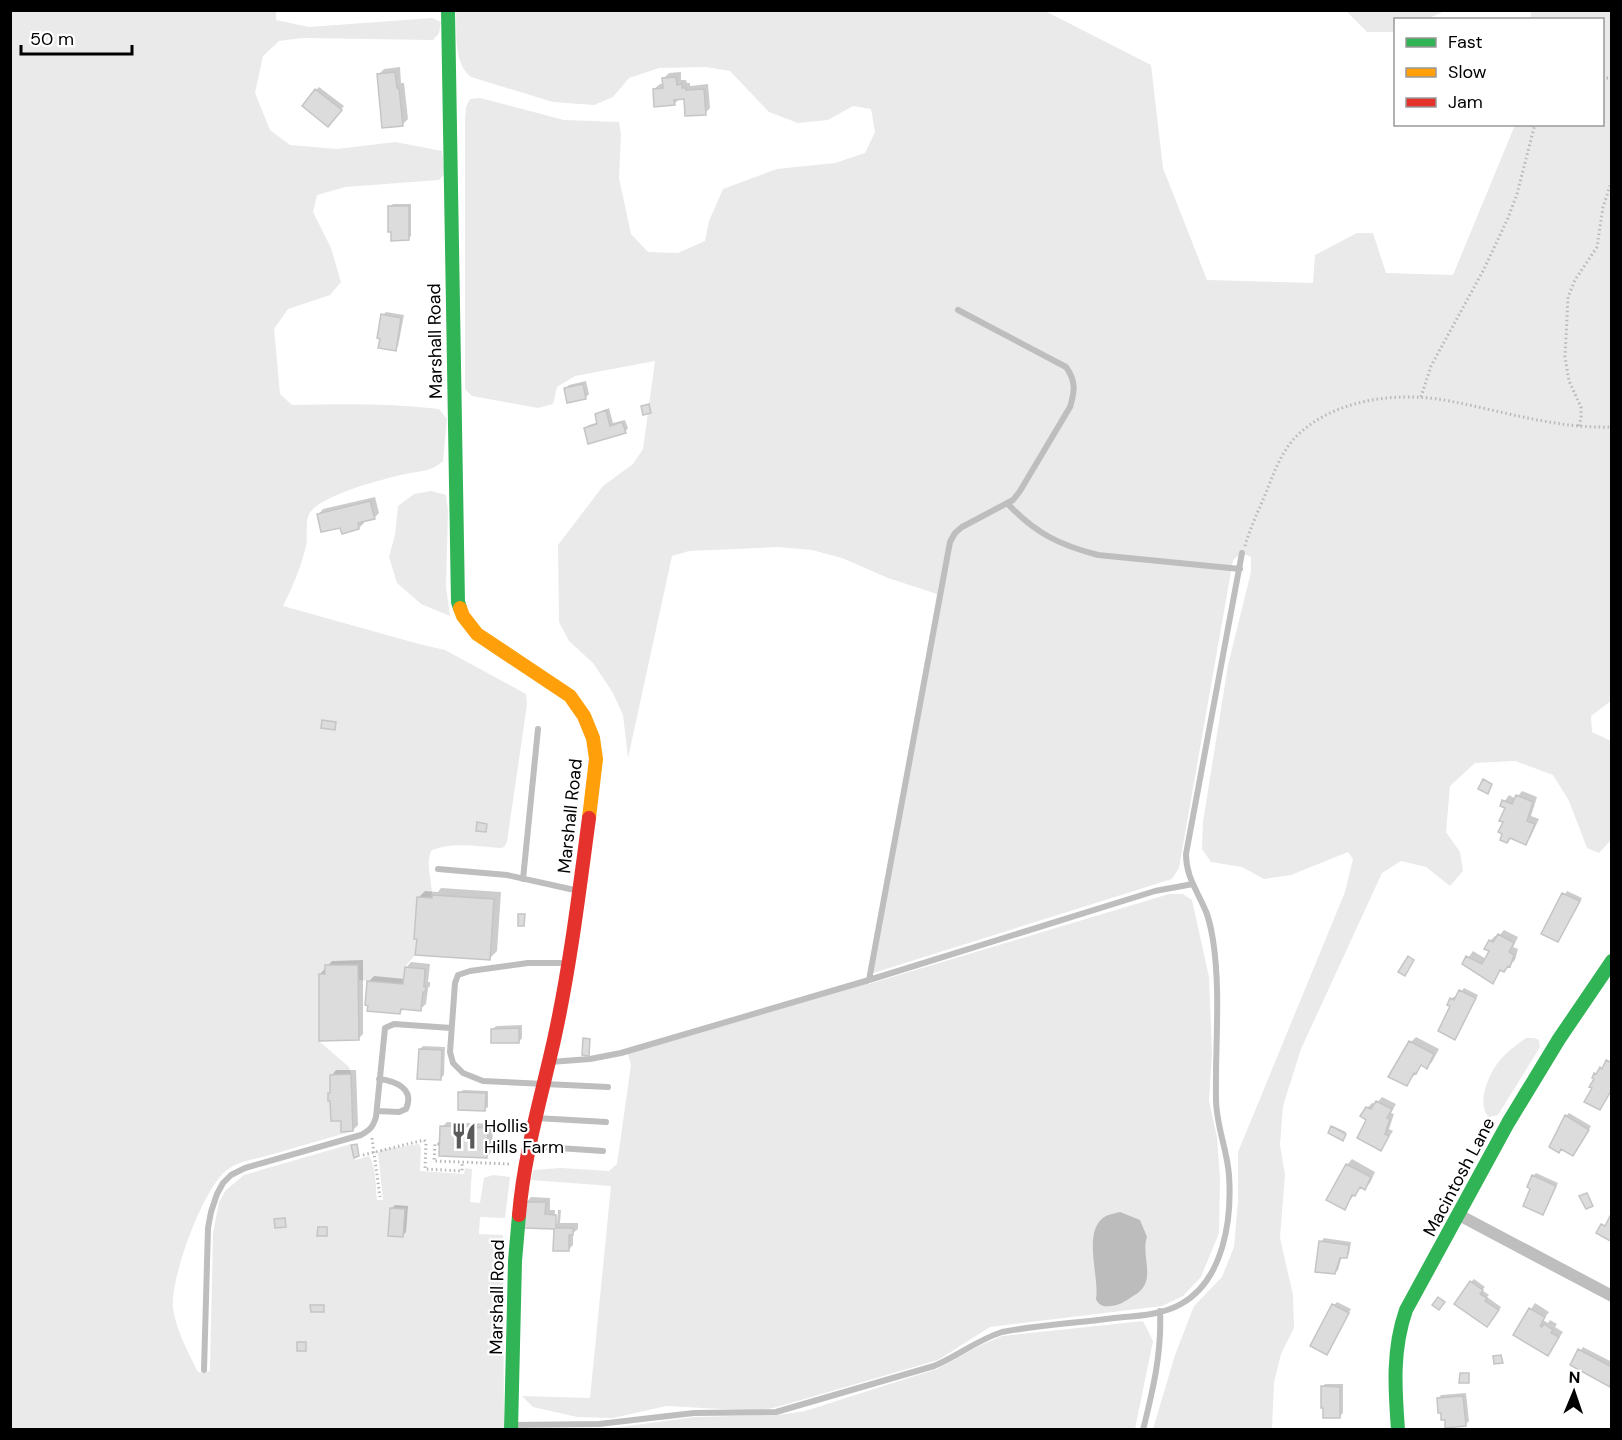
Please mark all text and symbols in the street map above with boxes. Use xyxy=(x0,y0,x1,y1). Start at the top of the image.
scale bar xyxy=(21,18,132,56)
legend xyxy=(1394,18,1604,126)
text: 50 m xyxy=(30,27,74,51)
text: Fast xyxy=(1448,30,1483,54)
text: Slow xyxy=(1448,60,1487,84)
text: Jam xyxy=(1448,90,1483,114)
street label: Marshall Road xyxy=(422,283,448,399)
street label: Marshall Road xyxy=(552,757,588,875)
street label: Macintosh Lane xyxy=(1418,1113,1500,1241)
place label: Hollis Hills Farm xyxy=(484,1114,564,1159)
restaurant icon: Hollis Hills Farm xyxy=(449,1121,479,1151)
street label: Marshall Road xyxy=(484,1239,510,1355)
north arrow xyxy=(1544,1362,1604,1422)
text: N xyxy=(1568,1367,1581,1388)

